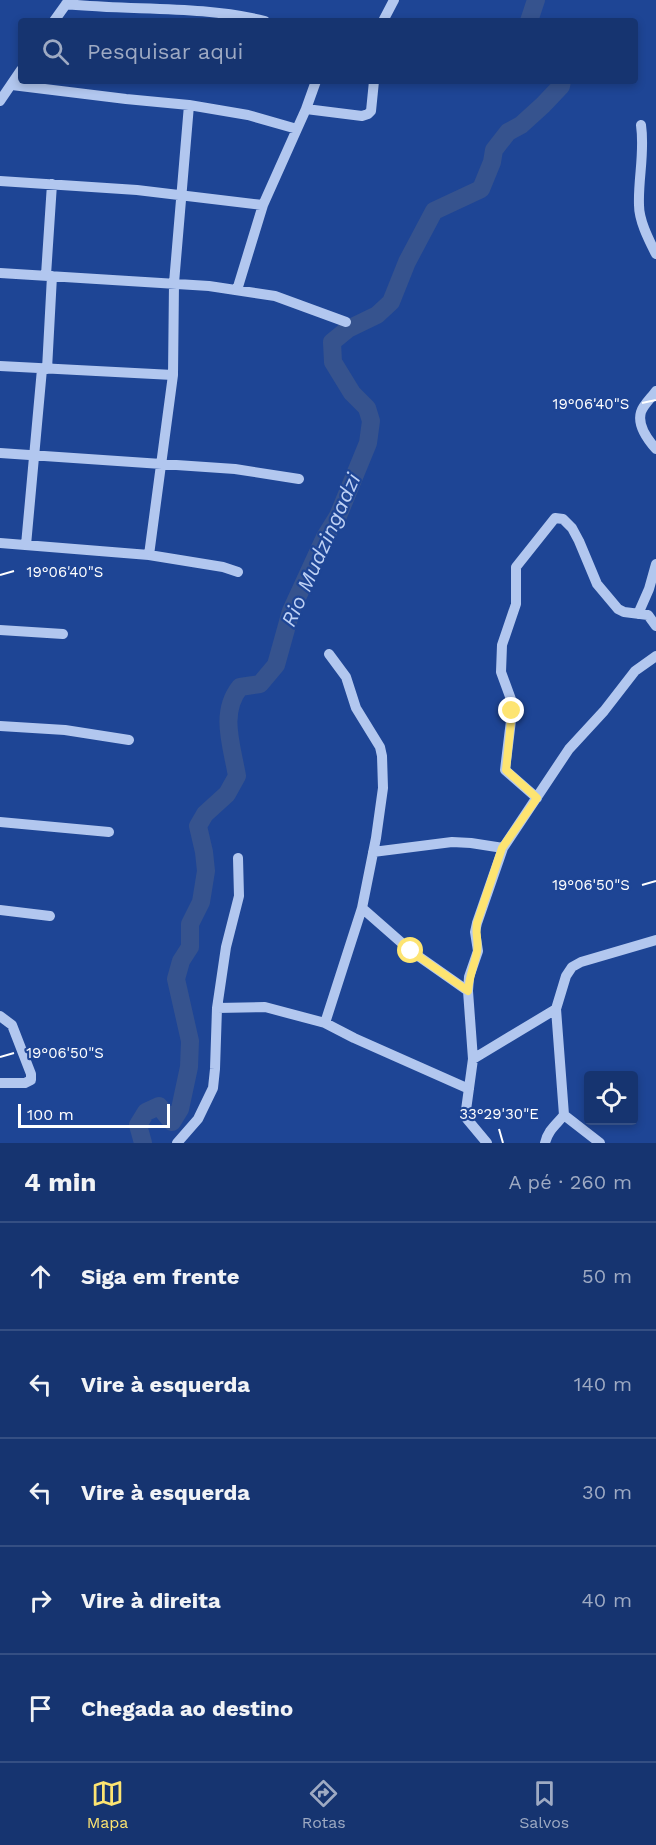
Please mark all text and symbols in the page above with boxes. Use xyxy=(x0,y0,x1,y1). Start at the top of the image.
search box xyxy=(18,18,638,84)
icon: search xyxy=(39,35,72,68)
text: Pesquisar aqui xyxy=(87,39,243,64)
text: 19°06'40"S xyxy=(553,395,629,413)
water label: Rio Mudzingadzi xyxy=(276,469,366,630)
text: 19°06'40"S xyxy=(27,563,103,581)
route end xyxy=(498,697,524,723)
text: 19°06'50"S xyxy=(552,876,630,894)
route start xyxy=(397,937,423,963)
text: 19°06'50"S xyxy=(26,1044,104,1062)
map controls xyxy=(584,1071,638,1125)
button: locate xyxy=(584,1071,638,1125)
scale bar xyxy=(18,1101,170,1128)
text: 100 m xyxy=(27,1105,74,1124)
text: 33°29'30"E xyxy=(459,1105,539,1123)
text: 4 min xyxy=(24,1167,96,1197)
text: A pé · 260 m xyxy=(508,1170,632,1194)
icon: ahead xyxy=(24,1260,57,1293)
text: Siga em frente xyxy=(81,1264,239,1289)
text: 50 m xyxy=(582,1264,632,1288)
icon: left xyxy=(24,1368,57,1401)
text: Vire à esquerda xyxy=(81,1372,250,1397)
text: 140 m xyxy=(574,1372,632,1396)
icon: left xyxy=(24,1476,57,1509)
text: Vire à esquerda xyxy=(81,1480,250,1505)
text: 30 m xyxy=(582,1480,632,1504)
icon: right xyxy=(24,1584,57,1617)
text: Vire à direita xyxy=(81,1588,221,1613)
text: 40 m xyxy=(581,1588,632,1612)
icon: arrive xyxy=(24,1692,57,1725)
text: Chegada ao destino xyxy=(81,1696,293,1721)
tab: Mapa xyxy=(87,1777,128,1832)
tab: Rotas xyxy=(302,1777,346,1832)
tab: Salvos xyxy=(519,1777,569,1832)

